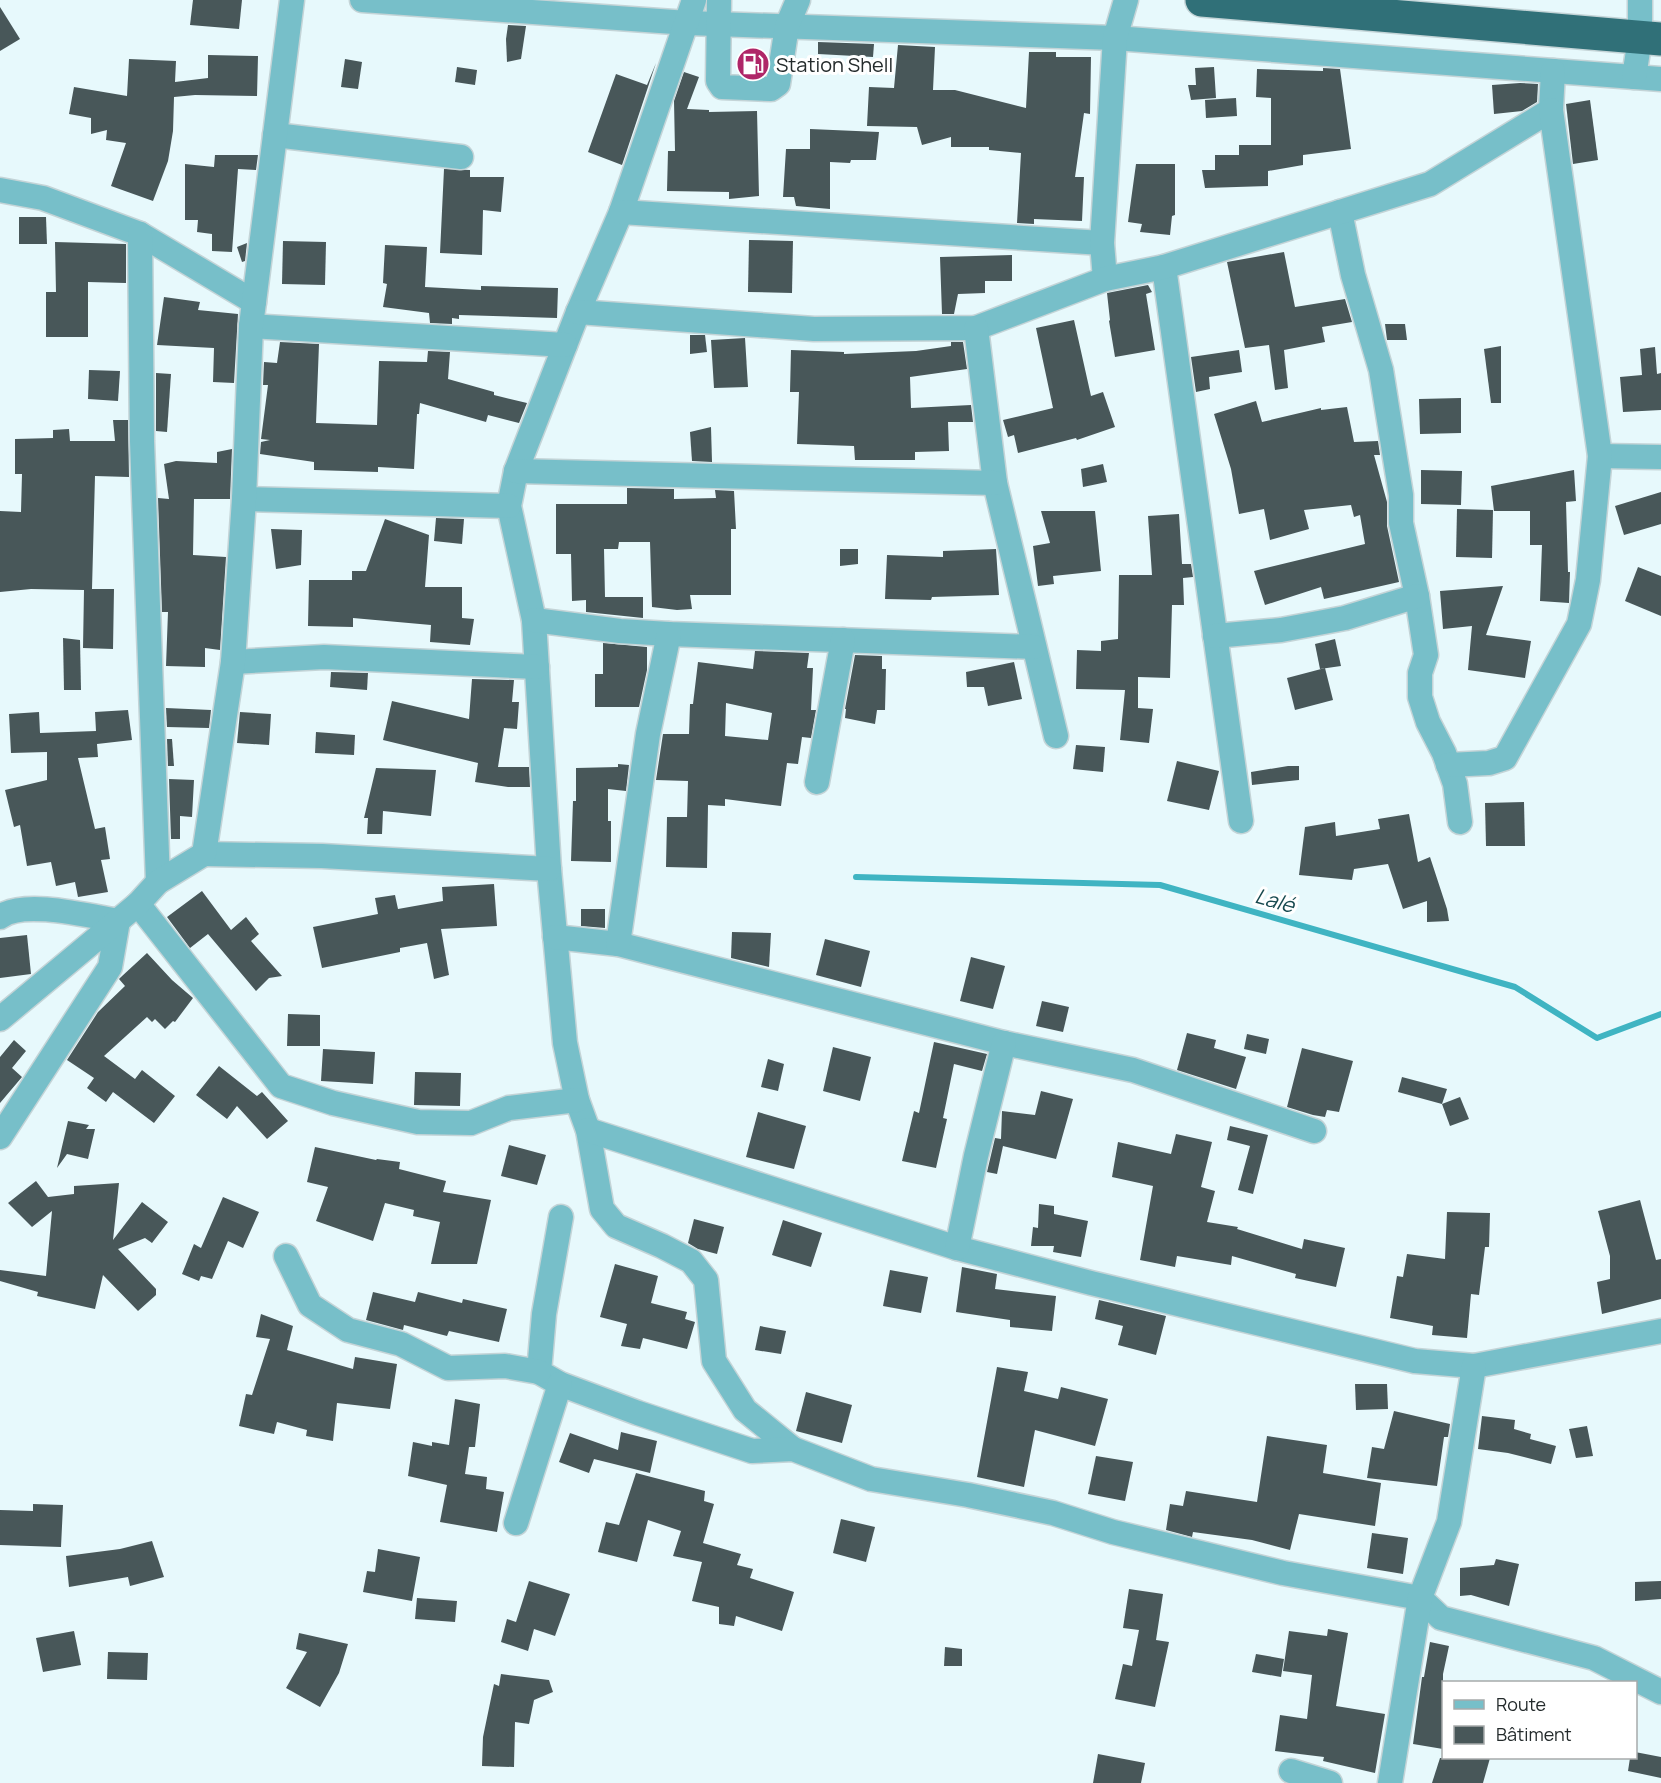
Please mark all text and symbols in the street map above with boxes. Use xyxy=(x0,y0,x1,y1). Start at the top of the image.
fuel station icon: Station Shell xyxy=(735,46,771,82)
place label: Station Shell xyxy=(776,51,893,78)
water label: Lalé xyxy=(1252,881,1300,919)
legend xyxy=(1442,1681,1637,1759)
text: Route xyxy=(1496,1692,1546,1716)
text: Bâtiment xyxy=(1496,1722,1572,1746)

